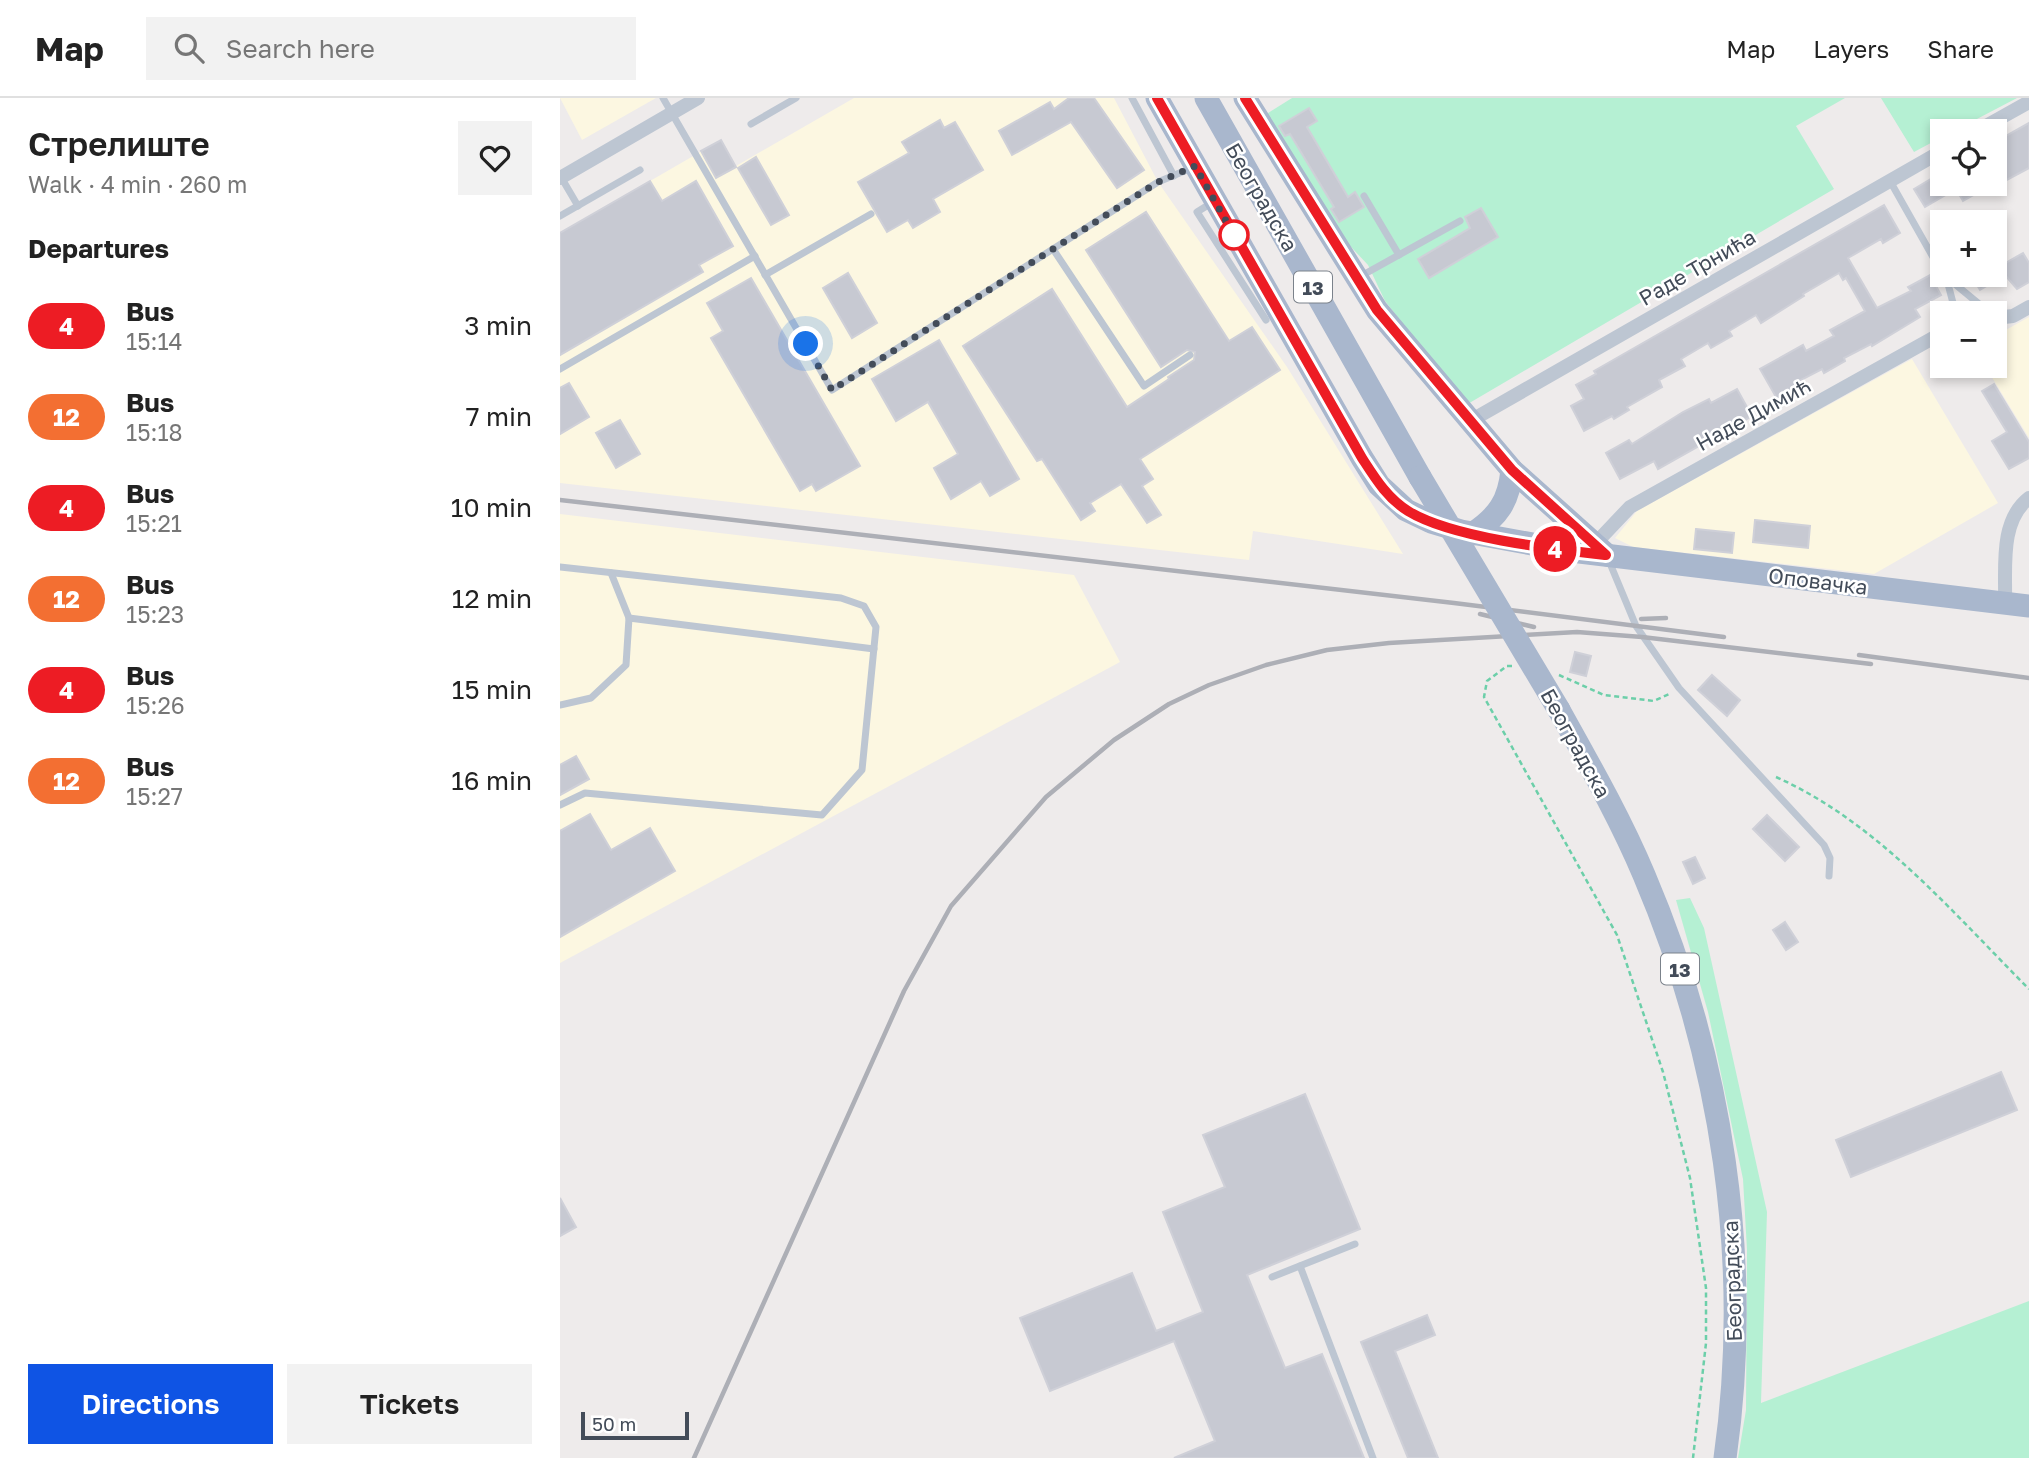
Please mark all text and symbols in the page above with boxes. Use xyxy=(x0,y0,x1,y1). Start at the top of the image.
search box xyxy=(146,17,636,80)
text: Map xyxy=(35,29,104,68)
icon: search xyxy=(170,29,208,67)
text: Search here xyxy=(226,33,375,64)
text: Map xyxy=(1726,34,1775,63)
text: Layers xyxy=(1813,34,1889,63)
text: Share xyxy=(1927,34,1994,63)
map controls xyxy=(1930,119,2007,378)
button: locate xyxy=(1930,119,2007,196)
button: heart xyxy=(458,121,532,195)
text: Стрелиште xyxy=(28,124,210,163)
street label: Београдска xyxy=(1220,138,1304,256)
text: Walk · 4 min · 260 m xyxy=(28,170,247,198)
button: + xyxy=(1930,210,2007,287)
unlabelled marker xyxy=(1219,220,1249,250)
street label: Раде Трнића xyxy=(1634,223,1760,311)
text: Departures xyxy=(28,233,169,264)
road number: 13 xyxy=(1294,272,1332,302)
text: Bus xyxy=(126,296,174,327)
button: − xyxy=(1930,301,2007,378)
text: 3 min xyxy=(464,310,532,341)
text: 4 xyxy=(59,311,74,340)
your location xyxy=(788,326,823,361)
text: 15:14 xyxy=(126,327,183,355)
street label: Наде Димић xyxy=(1691,372,1815,456)
text: Bus xyxy=(126,387,174,418)
text: 7 min xyxy=(466,401,532,432)
text: 12 xyxy=(53,402,80,431)
text: 15:18 xyxy=(126,418,183,446)
text: Bus xyxy=(126,478,174,509)
text: 10 min xyxy=(451,492,532,523)
text: 4 xyxy=(59,493,74,522)
text: 15:21 xyxy=(126,509,182,537)
line badge: 4 xyxy=(1532,526,1578,572)
text: 4 xyxy=(1548,534,1563,563)
street label: Оповачка xyxy=(1767,562,1869,600)
text: Bus xyxy=(126,569,174,600)
text: 12 min xyxy=(452,583,532,614)
text: 12 xyxy=(53,584,80,613)
text: 15:23 xyxy=(126,600,184,628)
text: Bus xyxy=(126,660,174,691)
text: 15 min xyxy=(452,674,532,705)
text: 4 xyxy=(59,675,74,704)
street label: Београдска xyxy=(1535,684,1617,802)
text: 15:26 xyxy=(126,691,185,719)
text: Bus xyxy=(126,751,174,782)
text: 16 min xyxy=(451,765,532,796)
text: 12 xyxy=(53,766,80,795)
text: 15:27 xyxy=(126,782,183,810)
road number: 13 xyxy=(1661,954,1699,984)
street label: Београдска xyxy=(1717,1220,1747,1342)
button: Directions xyxy=(28,1364,273,1444)
button: Tickets xyxy=(287,1364,532,1444)
scale bar xyxy=(581,1409,690,1441)
text: 50 m xyxy=(592,1412,636,1435)

